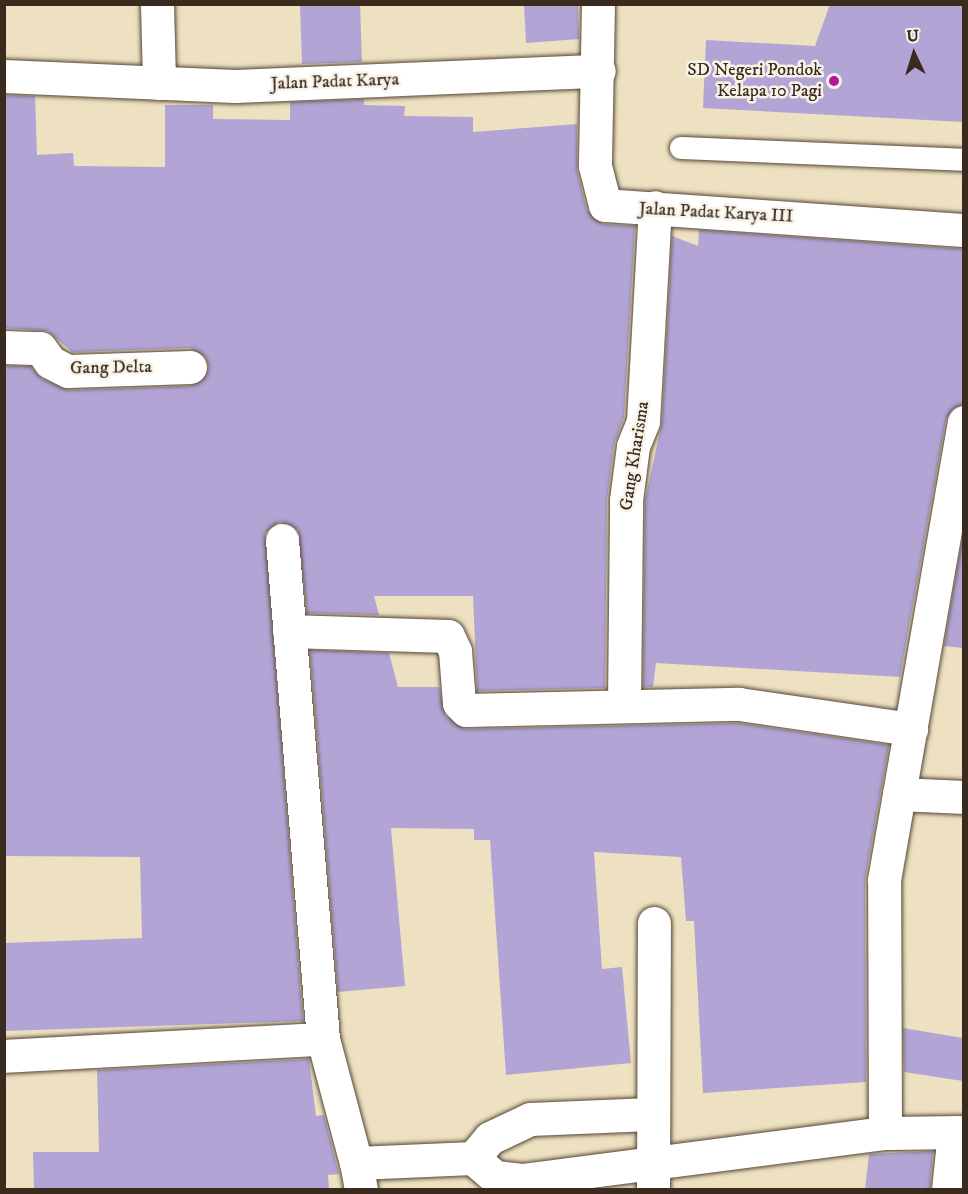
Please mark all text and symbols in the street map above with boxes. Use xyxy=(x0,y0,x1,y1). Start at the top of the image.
north arrow xyxy=(884,24,944,84)
text: U xyxy=(906,26,920,46)
place label: SD Negeri Pondok Kelapa 10 Pagi xyxy=(687,60,822,103)
street label: Jalan Padat Karya xyxy=(271,69,399,95)
marker: SD Negeri Pondok Kelapa 10 Pagi xyxy=(827,74,841,88)
street label: Jalan Padat Karya III xyxy=(638,198,794,228)
street label: Gang Delta xyxy=(70,356,152,380)
street label: Gang Kharisma xyxy=(616,400,654,512)

